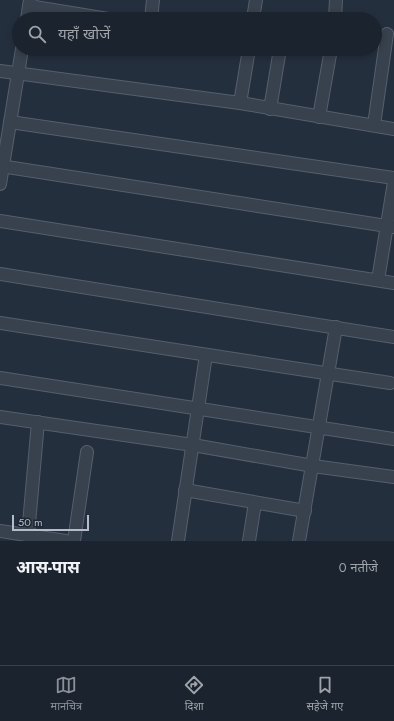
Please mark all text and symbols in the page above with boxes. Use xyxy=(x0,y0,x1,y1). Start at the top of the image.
search box xyxy=(12,12,382,56)
icon: search xyxy=(26,23,48,45)
text: यहाँ खोजें xyxy=(58,23,110,45)
scale bar xyxy=(12,513,89,532)
text: 50 m xyxy=(18,514,43,530)
text: आस-पास xyxy=(16,555,80,579)
text: 0 नतीजे xyxy=(339,558,378,577)
tab: मानचित्र xyxy=(51,674,82,714)
tab: दिशा xyxy=(183,674,205,714)
tab: सहेजे गए xyxy=(306,674,343,714)

